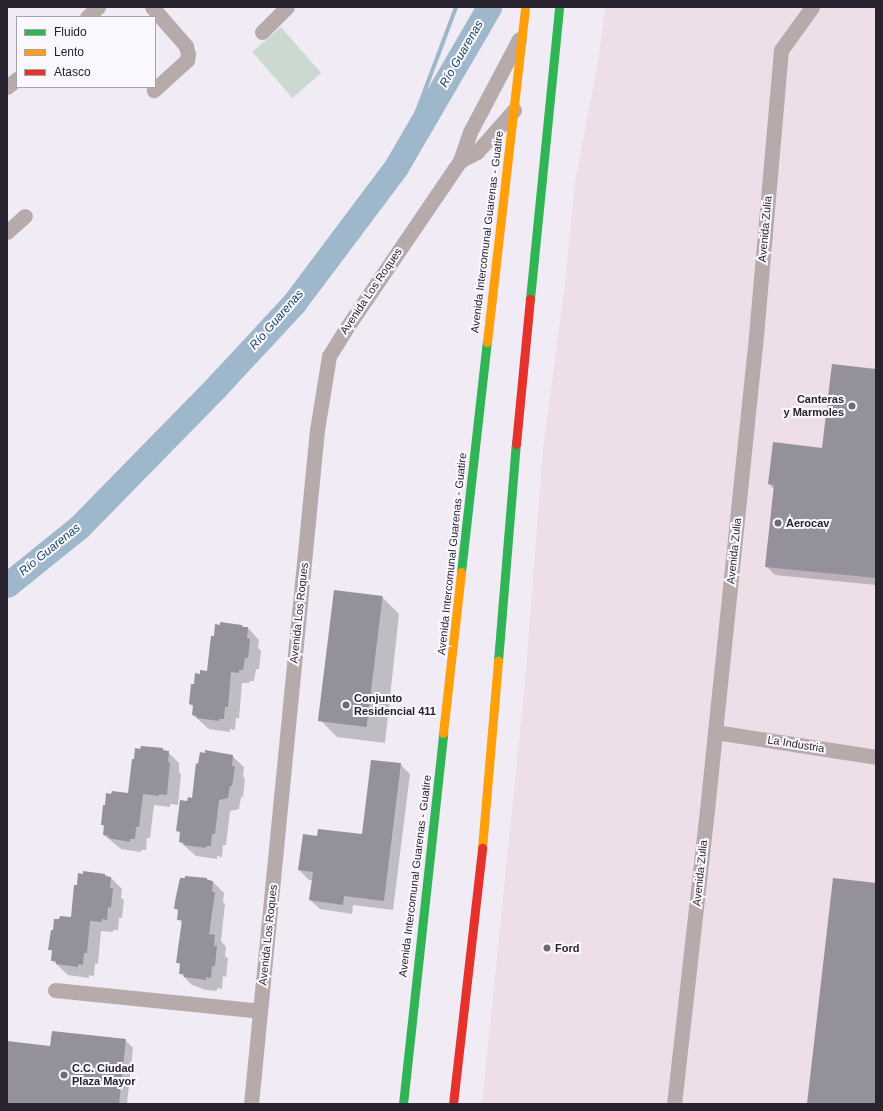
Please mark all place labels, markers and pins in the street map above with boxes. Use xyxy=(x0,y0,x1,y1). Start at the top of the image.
place label: Canteras y Marmoles xyxy=(783,393,844,419)
marker: Canteras y Marmoles xyxy=(847,401,857,411)
place label: Aerocav xyxy=(786,516,829,530)
marker: Aerocav xyxy=(773,518,783,528)
place label: Conjunto Residencial 411 xyxy=(354,692,436,718)
marker: Conjunto Residencial 411 xyxy=(341,700,351,710)
place label: Ford xyxy=(555,941,579,955)
marker: Ford xyxy=(542,943,552,953)
place label: C.C. Ciudad Plaza Mayor xyxy=(72,1062,136,1088)
marker: C.C. Ciudad Plaza Mayor xyxy=(59,1070,69,1080)

